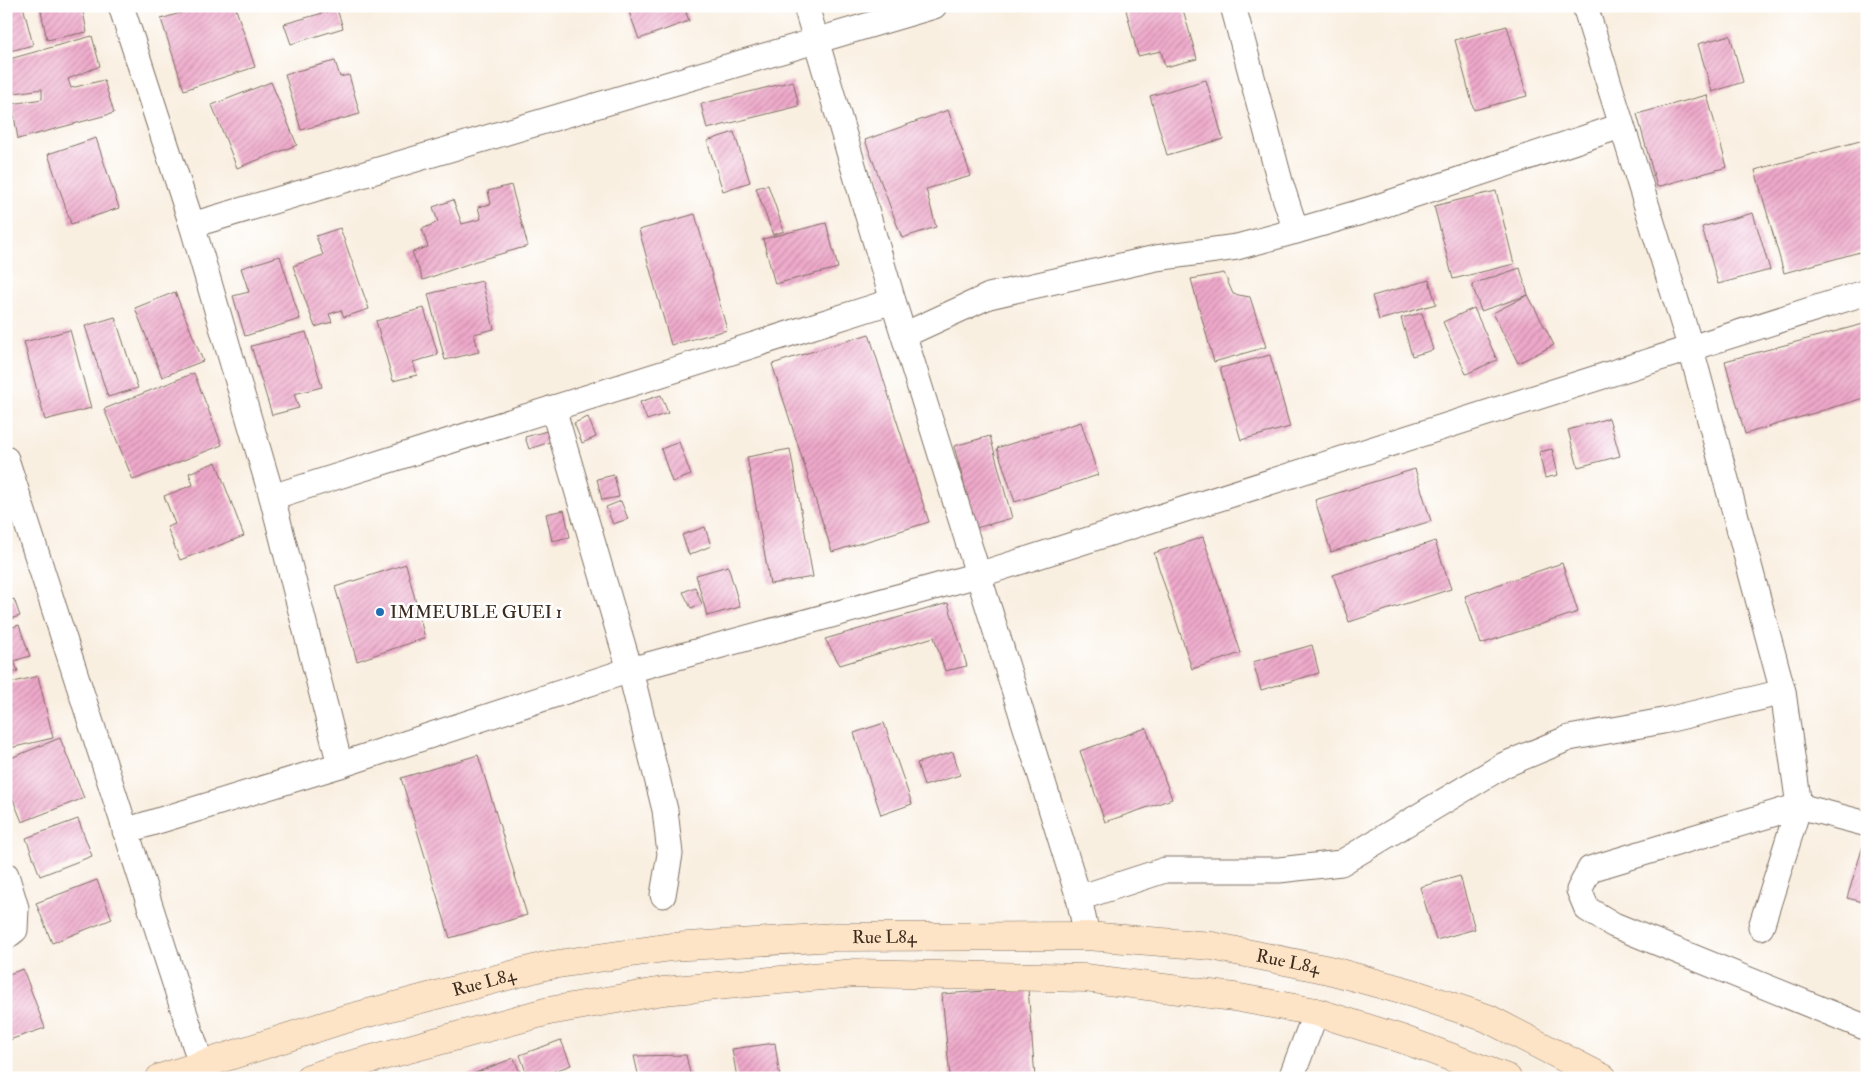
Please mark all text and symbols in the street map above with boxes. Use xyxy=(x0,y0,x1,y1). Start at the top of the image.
place label: IMMEUBLE GUEI 1 xyxy=(390,601,562,624)
marker: IMMEUBLE GUEI 1 xyxy=(374,606,386,618)
street label: Rue L84 xyxy=(852,925,918,948)
street label: Rue L84 xyxy=(1254,944,1323,980)
street label: Rue L84 xyxy=(450,962,519,1002)

